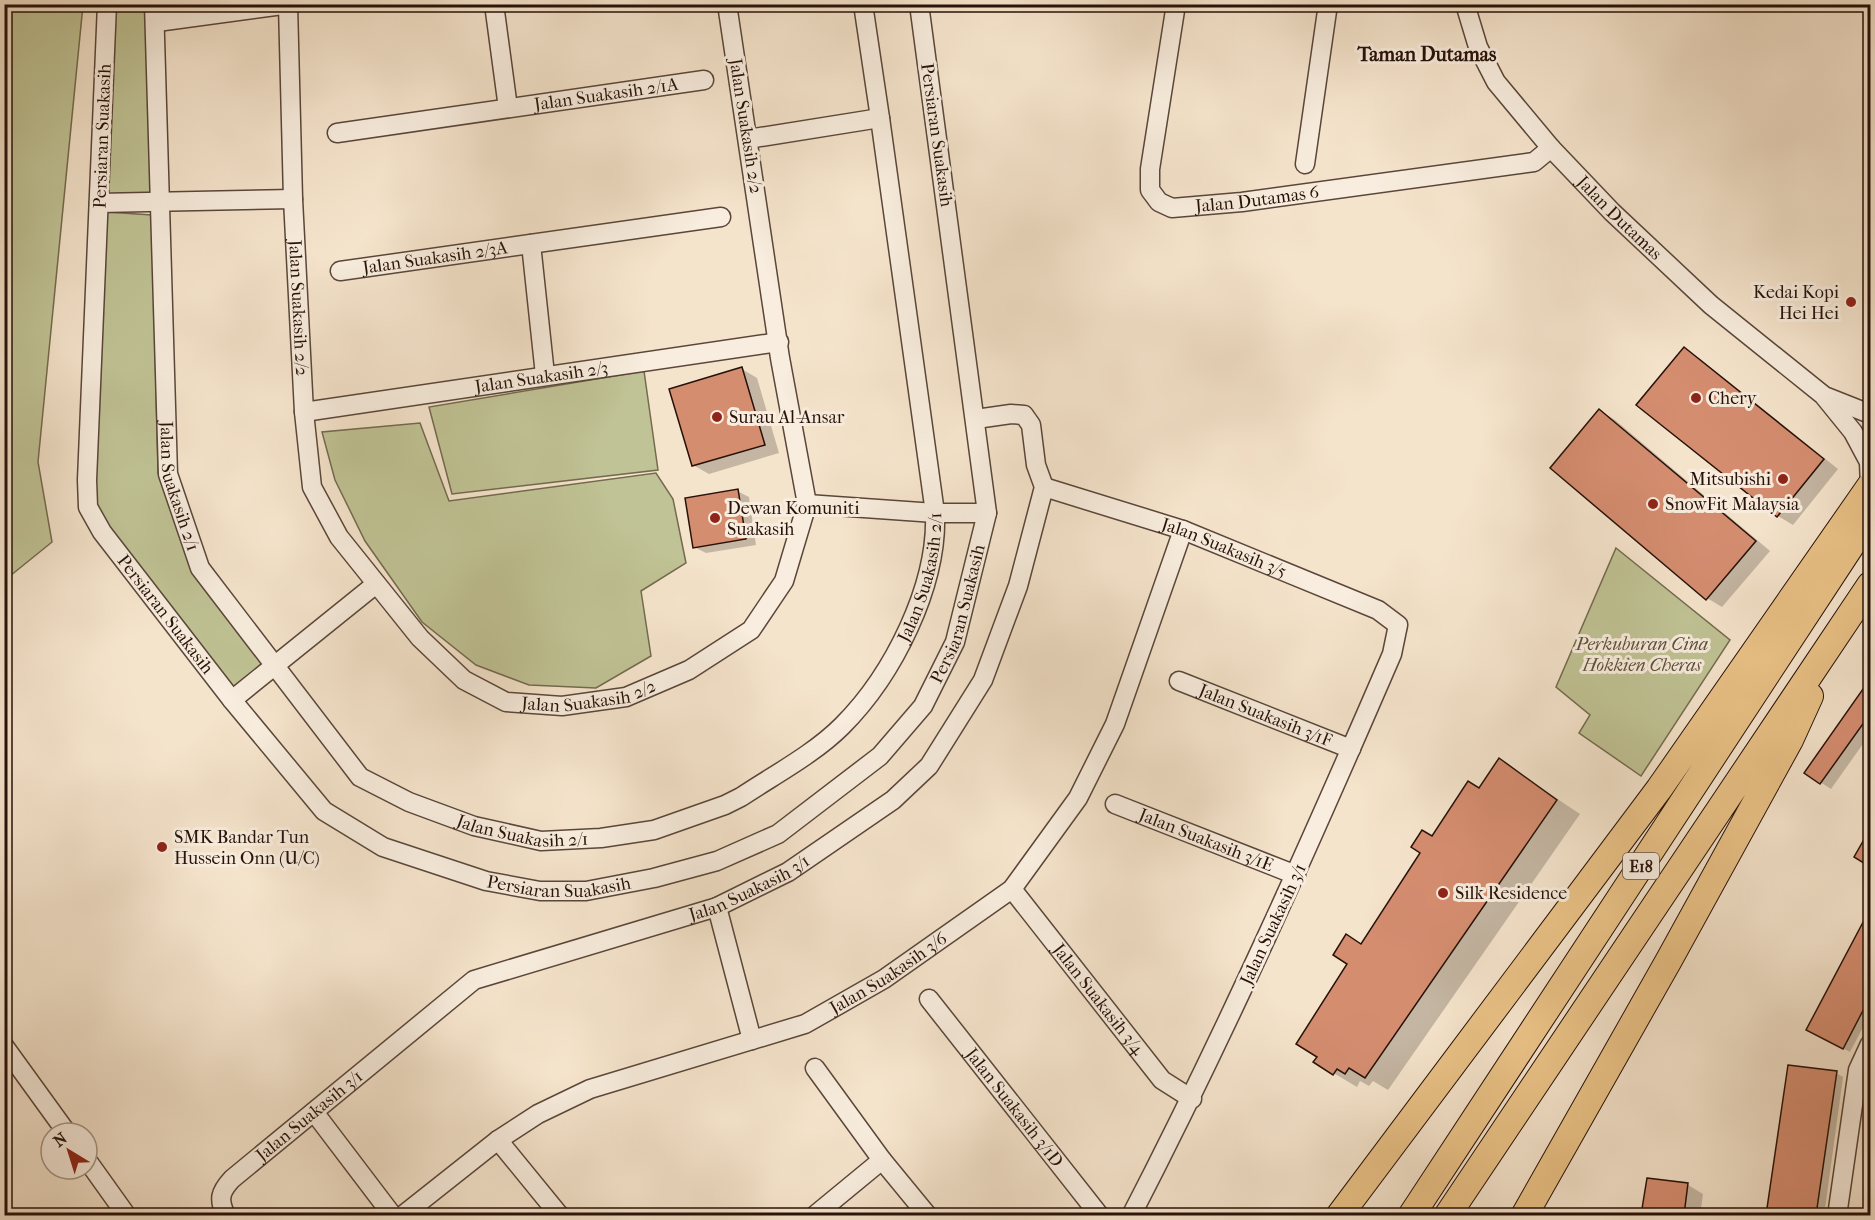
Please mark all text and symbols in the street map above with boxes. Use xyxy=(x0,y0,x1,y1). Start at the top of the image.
district label: Taman Dutamas xyxy=(1357,43,1497,66)
street label: Jalan Suakasih 2/2 xyxy=(724,55,767,195)
street label: Persiaran Suakasih xyxy=(916,62,957,208)
street label: Persiaran Suakasih xyxy=(89,63,116,209)
street label: Jalan Suakasih 2/1A xyxy=(531,74,680,116)
street label: Jalan Dutamas xyxy=(1571,170,1666,265)
street label: Jalan Dutamas 6 xyxy=(1192,182,1321,217)
street label: Jalan Suakasih 2/2 xyxy=(284,237,312,377)
street label: Jalan Suakasih 2/3A xyxy=(359,237,509,279)
place label: Kedai Kopi Hei Hei xyxy=(1753,282,1840,324)
marker: Kedai Kopi Hei Hei xyxy=(1844,295,1858,309)
street label: Jalan Suakasih 2/3 xyxy=(471,357,610,398)
place label: Chery xyxy=(1708,388,1758,409)
marker: Chery xyxy=(1689,391,1703,405)
place label: Surau Al-Ansar xyxy=(729,407,845,428)
marker: Surau Al-Ansar xyxy=(710,410,724,424)
street label: Jalan Suakasih 2/1 xyxy=(155,419,203,554)
place label: Mitsubishi xyxy=(1690,469,1772,490)
marker: Mitsubishi xyxy=(1776,472,1790,486)
place label: SnowFit Malaysia xyxy=(1665,494,1800,515)
marker: SnowFit Malaysia xyxy=(1646,497,1660,511)
place label: Dewan Komuniti Suakasih xyxy=(727,498,860,540)
marker: Dewan Komuniti Suakasih xyxy=(708,511,722,525)
street label: Jalan Suakasih 2/1 xyxy=(893,512,946,647)
street label: Jalan Suakasih 3/5 xyxy=(1157,513,1290,582)
street label: Persiaran Suakasih xyxy=(926,542,990,687)
street label: Persiaran Suakasih xyxy=(113,551,218,678)
park label: Perkuburan Cina Hokkien Cheras xyxy=(1575,634,1708,676)
street label: Jalan Suakasih 2/2 xyxy=(519,676,659,717)
street label: Jalan Suakasih 3/1F xyxy=(1194,679,1335,752)
street label: Jalan Suakasih 3/1E xyxy=(1134,804,1276,876)
street label: Jalan Suakasih 2/1 xyxy=(452,810,589,852)
place label: SMK Bandar Tun Hussein Onn (U/C) xyxy=(174,827,320,869)
marker: SMK Bandar Tun Hussein Onn (U/C) xyxy=(155,840,169,854)
street label: Jalan Suakasih 3/1 xyxy=(684,850,814,926)
road number: E18 xyxy=(1623,853,1659,879)
street label: Jalan Suakasih 3/1 xyxy=(1235,860,1311,990)
street label: Persiaran Suakasih xyxy=(485,871,633,902)
place label: Silk Residence xyxy=(1455,883,1567,904)
marker: Silk Residence xyxy=(1436,886,1450,900)
street label: Jalan Suakasih 3/6 xyxy=(824,928,951,1020)
street label: Jalan Suakasih 3/4 xyxy=(1047,938,1148,1059)
street label: Jalan Suakasih 3/1D xyxy=(959,1042,1067,1171)
street label: Jalan Suakasih 3/1 xyxy=(250,1066,367,1167)
north arrow xyxy=(39,1121,99,1181)
text: N xyxy=(49,1128,71,1151)

